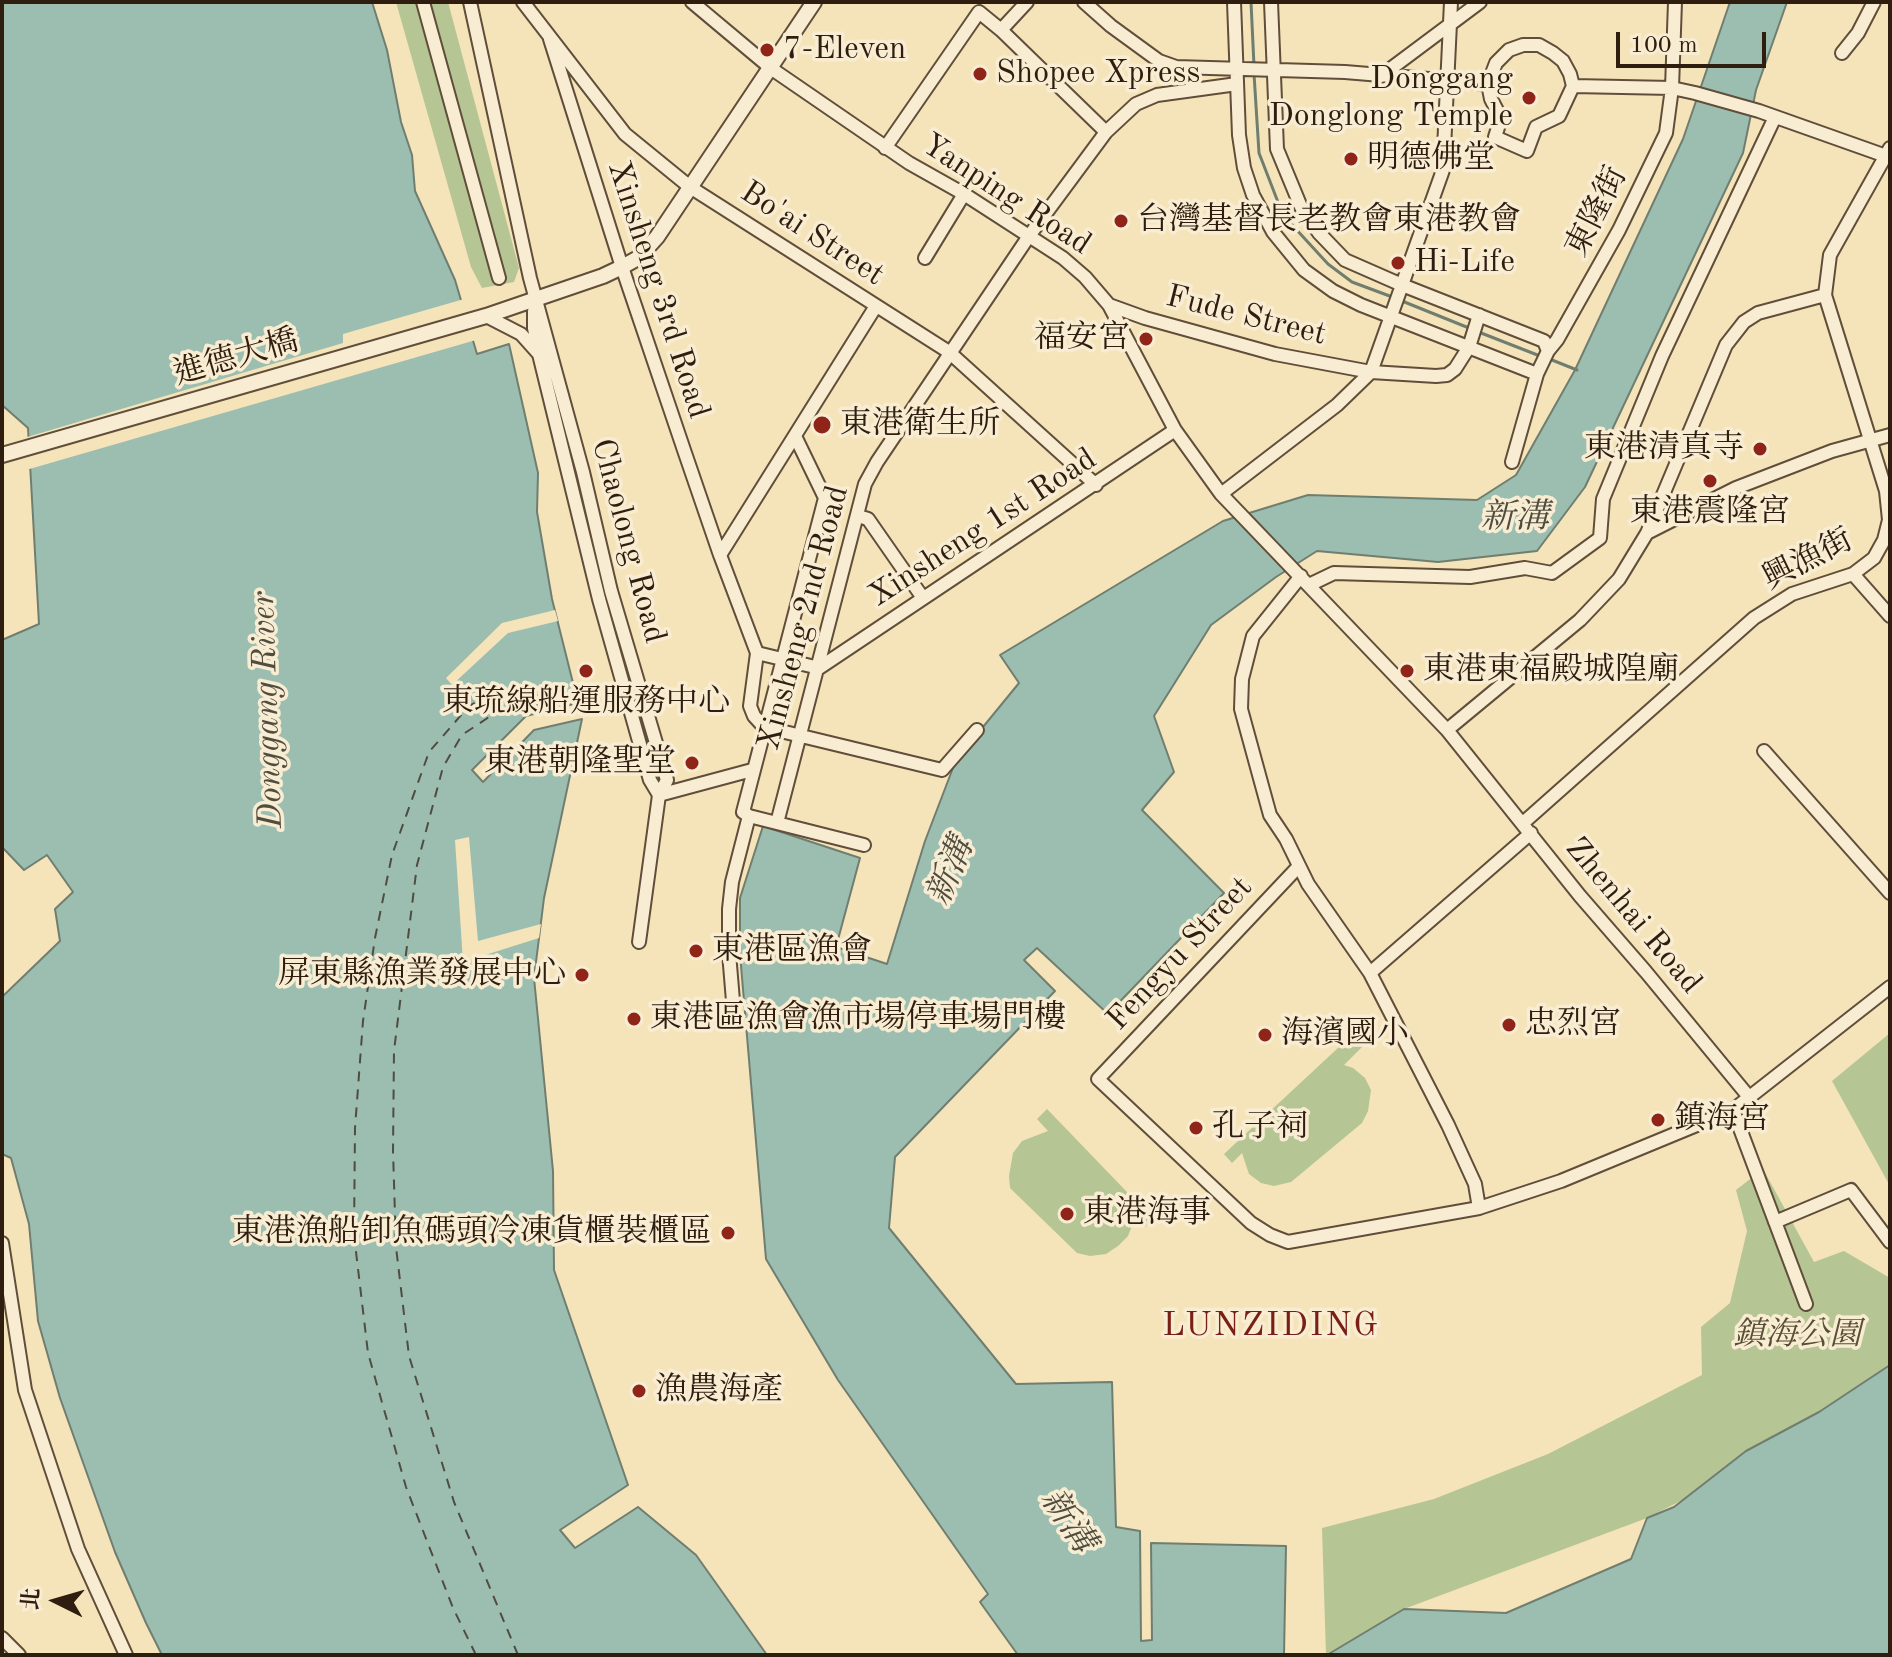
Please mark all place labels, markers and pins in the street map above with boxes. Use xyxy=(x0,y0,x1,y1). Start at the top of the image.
place label: 7-Eleven xyxy=(783,31,906,69)
marker: 7-Eleven xyxy=(758,41,776,59)
place label: Shopee Xpress xyxy=(996,55,1200,93)
place label: Donggang Donglong Temple xyxy=(1269,61,1513,136)
marker: Shopee Xpress xyxy=(971,65,989,83)
marker: Donggang Donglong Temple xyxy=(1520,89,1538,107)
place label: 明德佛堂 xyxy=(1367,140,1495,178)
marker: 明德佛堂 xyxy=(1342,150,1360,168)
place label: 台灣基督長老教會東港教會 xyxy=(1137,202,1521,240)
marker: 台灣基督長老教會東港教會 xyxy=(1112,212,1130,230)
place label: Hi-Life xyxy=(1414,244,1515,282)
marker: Hi-Life xyxy=(1389,254,1407,272)
place label: 福安宮 xyxy=(1034,320,1130,358)
marker: 福安宮 xyxy=(1137,330,1155,348)
place label: 東港衛生所 xyxy=(840,406,1000,444)
marker: 東港衛生所 xyxy=(811,414,833,436)
place label: 東港清真寺 xyxy=(1584,430,1744,468)
marker: 東港清真寺 xyxy=(1751,440,1769,458)
marker: 東港震隆宮 xyxy=(1701,472,1719,490)
place label: 東港震隆宮 xyxy=(1630,494,1790,532)
place label: 東港東福殿城隍廟 xyxy=(1423,652,1679,690)
marker: 東琉線船運服務中心 xyxy=(577,662,595,680)
marker: 東港東福殿城隍廟 xyxy=(1398,662,1416,680)
place label: 東琉線船運服務中心 xyxy=(442,684,730,722)
place label: 東港朝隆聖堂 xyxy=(484,744,676,782)
marker: 東港朝隆聖堂 xyxy=(683,754,701,772)
place label: 東港區漁會 xyxy=(712,932,872,970)
marker: 東港區漁會 xyxy=(687,942,705,960)
place label: 屏東縣漁業發展中心 xyxy=(278,956,566,994)
marker: 屏東縣漁業發展中心 xyxy=(573,966,591,984)
place label: 東港區漁會漁市場停車場門樓 xyxy=(650,1000,1066,1038)
place label: 忠烈宮 xyxy=(1525,1006,1621,1044)
marker: 東港區漁會漁市場停車場門樓 xyxy=(625,1010,643,1028)
place label: 海濱國小 xyxy=(1281,1016,1409,1054)
marker: 忠烈宮 xyxy=(1500,1016,1518,1034)
marker: 海濱國小 xyxy=(1256,1026,1274,1044)
place label: 鎮海宮 xyxy=(1674,1101,1770,1139)
place label: 孔子祠 xyxy=(1212,1109,1308,1147)
marker: 鎮海宮 xyxy=(1649,1111,1667,1129)
marker: 孔子祠 xyxy=(1187,1119,1205,1137)
place label: 東港海事 xyxy=(1083,1195,1211,1233)
marker: 東港海事 xyxy=(1058,1205,1076,1223)
place label: 東港漁船卸魚碼頭冷凍貨櫃裝櫃區 xyxy=(232,1214,712,1252)
marker: 東港漁船卸魚碼頭冷凍貨櫃裝櫃區 xyxy=(719,1224,737,1242)
place label: 漁農海產 xyxy=(655,1372,783,1410)
marker: 漁農海產 xyxy=(630,1382,648,1400)

